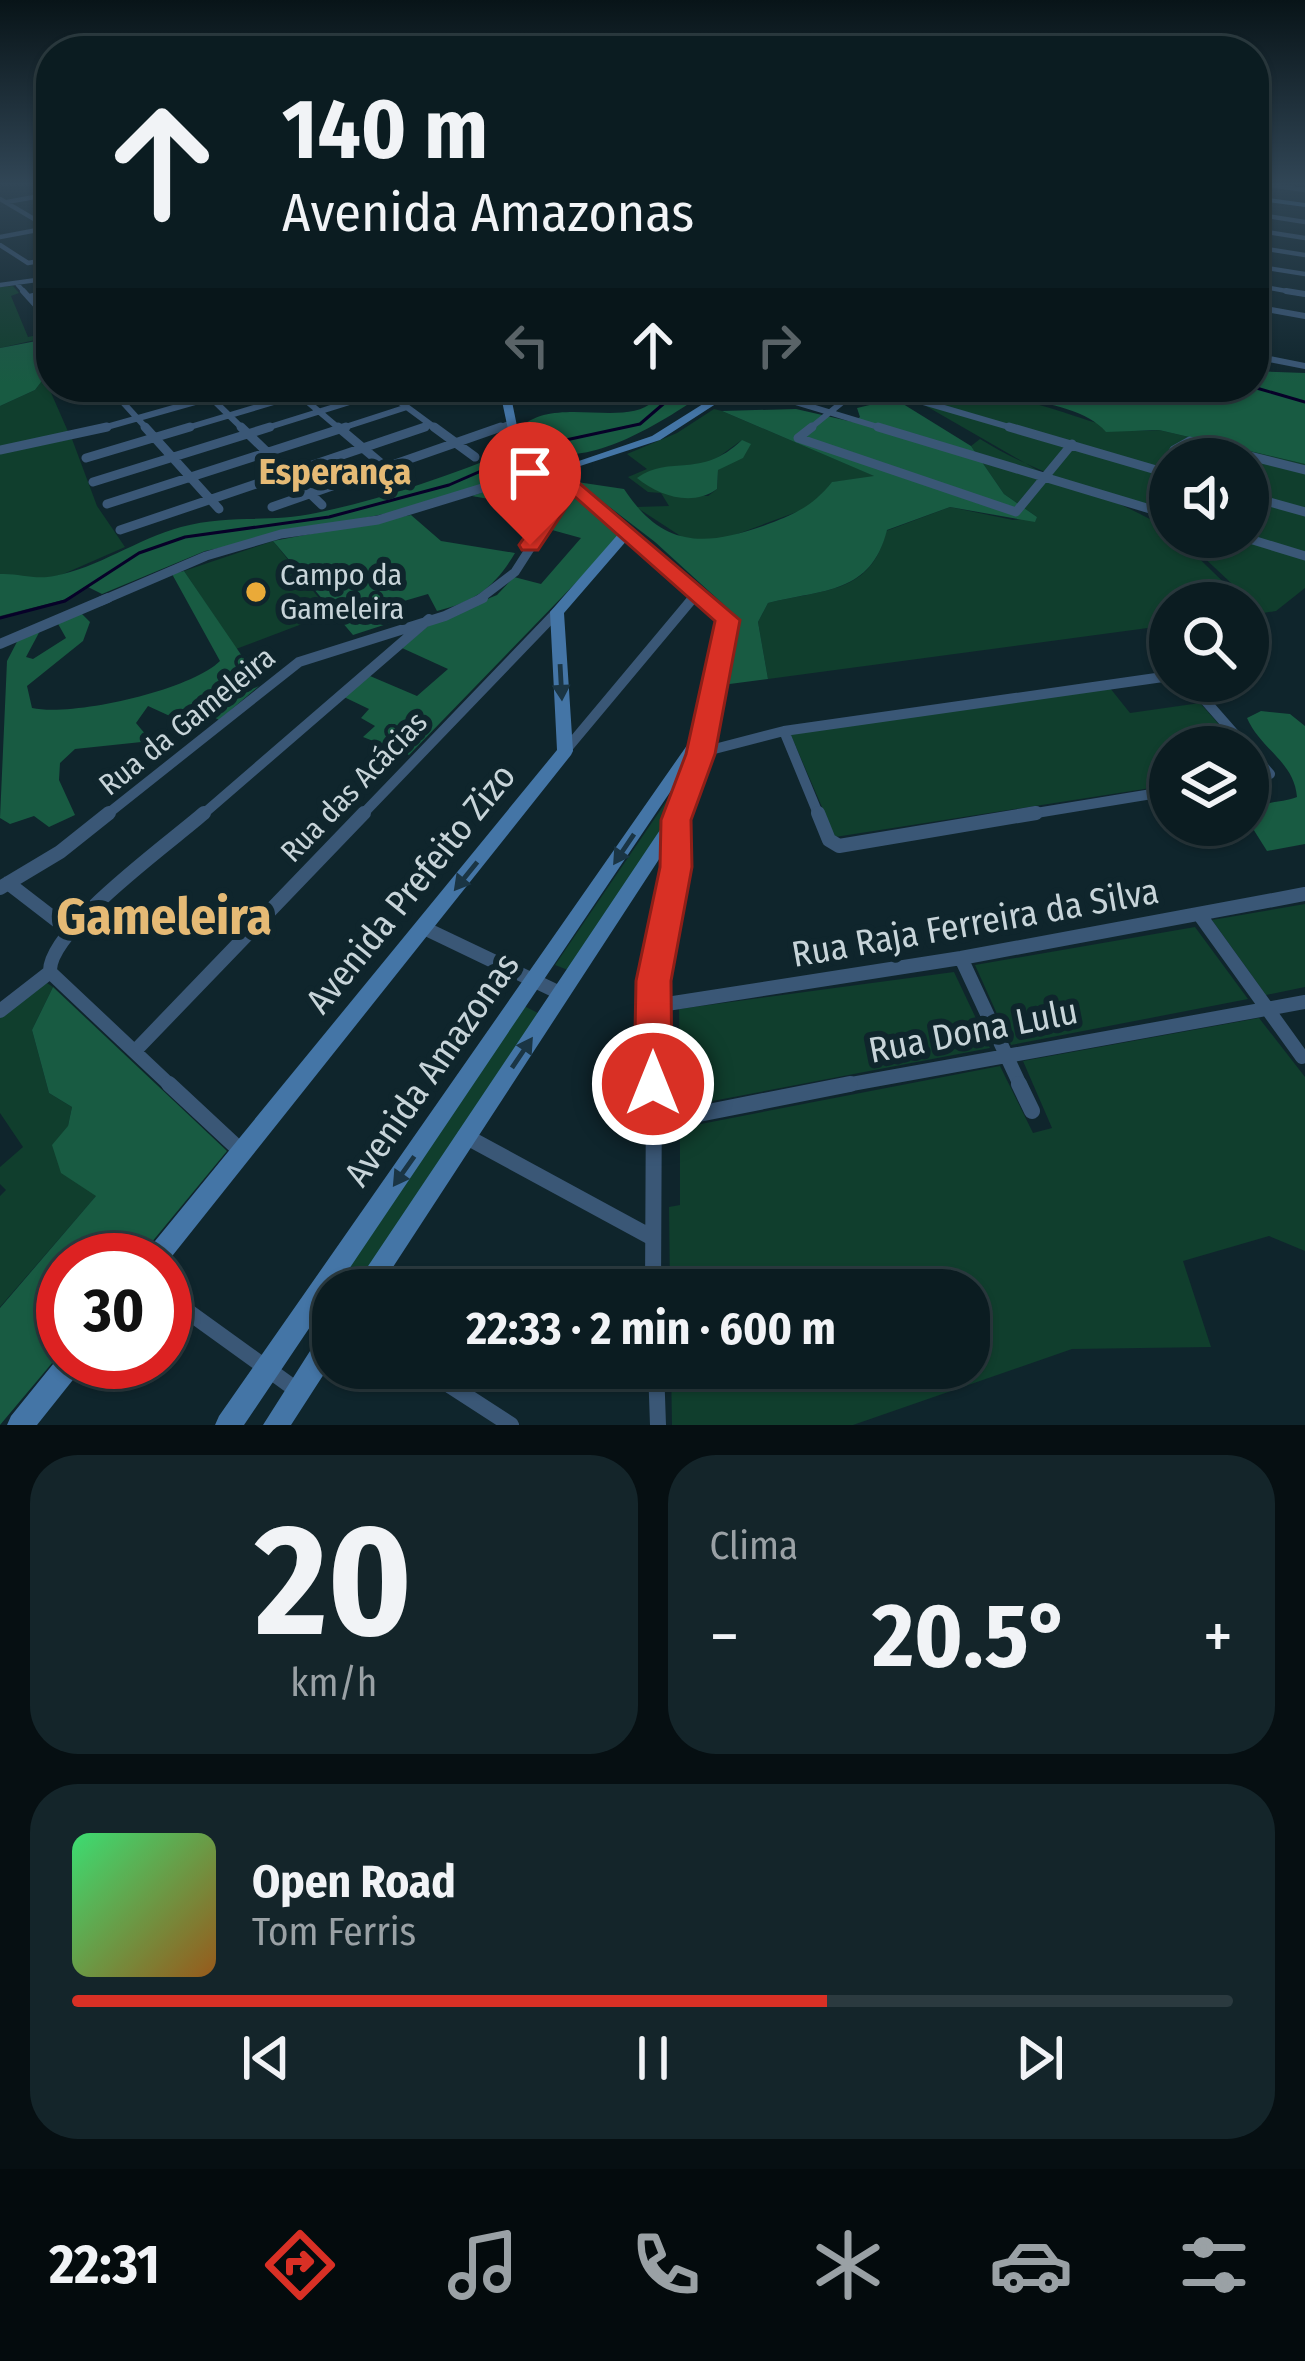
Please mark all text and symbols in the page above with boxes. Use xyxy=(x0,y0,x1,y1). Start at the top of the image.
text: 140 m xyxy=(282,79,488,180)
icon: ahead xyxy=(84,84,240,240)
text: Avenida Amazonas xyxy=(282,181,694,245)
icon: left xyxy=(494,312,560,378)
icon: ahead xyxy=(620,312,686,378)
icon: right xyxy=(746,312,812,378)
pin xyxy=(479,422,581,545)
map controls xyxy=(1149,438,1269,846)
button: sound xyxy=(1149,438,1269,558)
icon: arrive xyxy=(497,440,563,506)
district label: Esperança xyxy=(259,450,411,494)
place label: Campo da Gameleira xyxy=(280,557,404,627)
marker: Campo da Gameleira xyxy=(243,579,269,605)
button: search xyxy=(1149,582,1269,702)
street label: Rua da Gameleira xyxy=(92,639,282,803)
one-way arrow xyxy=(552,664,571,702)
street label: Rua das Acácias xyxy=(273,704,435,870)
button: layers xyxy=(1149,726,1269,846)
street label: Avenida Prefeito Zizo xyxy=(297,755,525,1022)
one-way arrow xyxy=(613,833,636,866)
one-way arrow xyxy=(454,861,480,891)
street label: Rua Raja Ferreira da Silva xyxy=(788,869,1162,977)
district label: Gameleira xyxy=(56,886,272,948)
street label: Avenida Amazonas xyxy=(335,944,529,1195)
street label: Rua Dona Lulu xyxy=(865,989,1081,1073)
position arrow xyxy=(590,1021,716,1147)
one-way arrow xyxy=(510,1036,533,1069)
one-way arrow xyxy=(393,1155,416,1187)
speed limit sign: 30 xyxy=(36,1233,192,1389)
text: 22:33 · 2 min · 600 m xyxy=(466,1302,836,1356)
text: 20 xyxy=(255,1488,412,1675)
text: Clima xyxy=(710,1523,798,1569)
text: 20.5° xyxy=(872,1582,1070,1690)
text: − xyxy=(710,1597,739,1676)
text: + xyxy=(1203,1597,1233,1676)
text: km/h xyxy=(290,1660,377,1706)
text: Open Road xyxy=(252,1855,456,1909)
text: Tom Ferris xyxy=(252,1909,416,1955)
icon: previous xyxy=(233,2025,299,2091)
icon: pause xyxy=(620,2025,686,2091)
icon: next xyxy=(1007,2025,1073,2091)
icon: directions xyxy=(258,2223,342,2307)
icon: music xyxy=(441,2223,525,2307)
icon: phone xyxy=(624,2223,708,2307)
icon: climate xyxy=(806,2223,890,2307)
icon: car xyxy=(989,2223,1073,2307)
icon: filters xyxy=(1172,2223,1256,2307)
text: 22:31 xyxy=(49,2233,160,2297)

